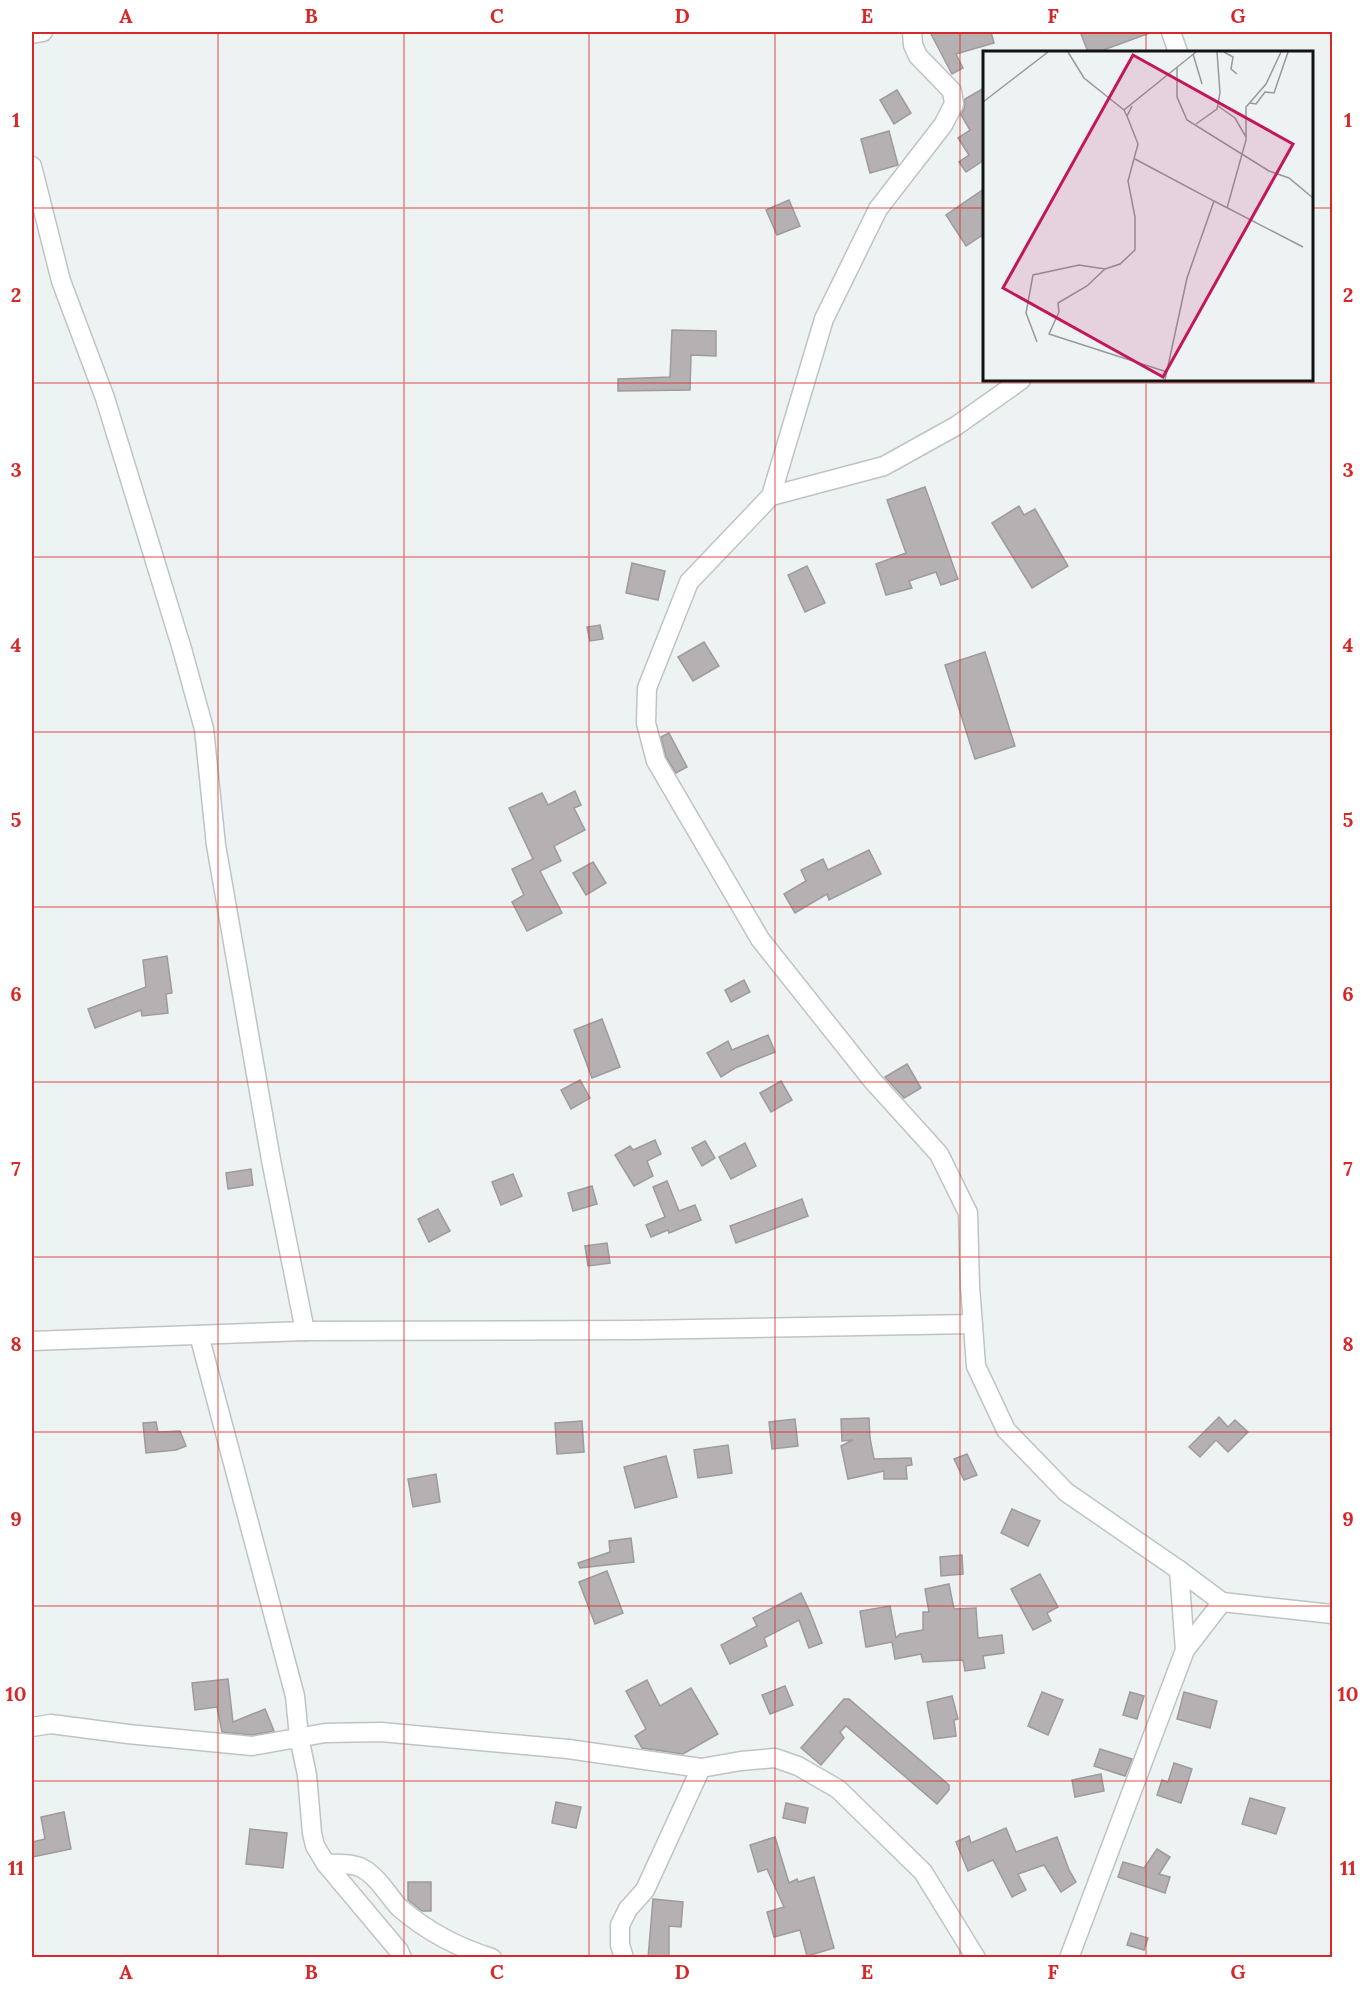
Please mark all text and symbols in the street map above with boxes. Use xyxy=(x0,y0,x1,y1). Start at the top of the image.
text: A xyxy=(119,3,133,28)
text: B xyxy=(304,3,318,28)
text: C xyxy=(490,3,504,28)
text: D xyxy=(674,3,690,28)
text: E xyxy=(861,3,873,28)
text: F xyxy=(1047,3,1059,28)
text: G xyxy=(1230,3,1246,28)
inset map xyxy=(983,51,1313,381)
text: 1 xyxy=(12,107,20,132)
text: 1 xyxy=(1344,107,1352,132)
text: 2 xyxy=(11,282,21,307)
text: 2 xyxy=(1343,282,1353,307)
text: 3 xyxy=(10,457,22,482)
text: 3 xyxy=(1342,457,1354,482)
text: 4 xyxy=(11,632,22,657)
text: 4 xyxy=(1343,632,1354,657)
text: 5 xyxy=(11,807,22,832)
text: 5 xyxy=(1343,807,1354,832)
text: 6 xyxy=(10,981,22,1006)
text: 6 xyxy=(1342,981,1354,1006)
text: 7 xyxy=(11,1156,21,1181)
text: 7 xyxy=(1343,1156,1353,1181)
text: 8 xyxy=(10,1331,22,1356)
text: 8 xyxy=(1342,1331,1354,1356)
text: 9 xyxy=(10,1506,22,1531)
text: 9 xyxy=(1342,1506,1354,1531)
text: 10 xyxy=(6,1681,26,1706)
text: 10 xyxy=(1338,1681,1358,1706)
text: 11 xyxy=(8,1855,24,1880)
text: 11 xyxy=(1340,1855,1356,1880)
text: A xyxy=(119,1959,133,1984)
text: B xyxy=(304,1959,318,1984)
text: C xyxy=(490,1959,504,1984)
text: D xyxy=(674,1959,690,1984)
text: E xyxy=(861,1959,873,1984)
text: F xyxy=(1047,1959,1059,1984)
text: G xyxy=(1230,1959,1246,1984)

